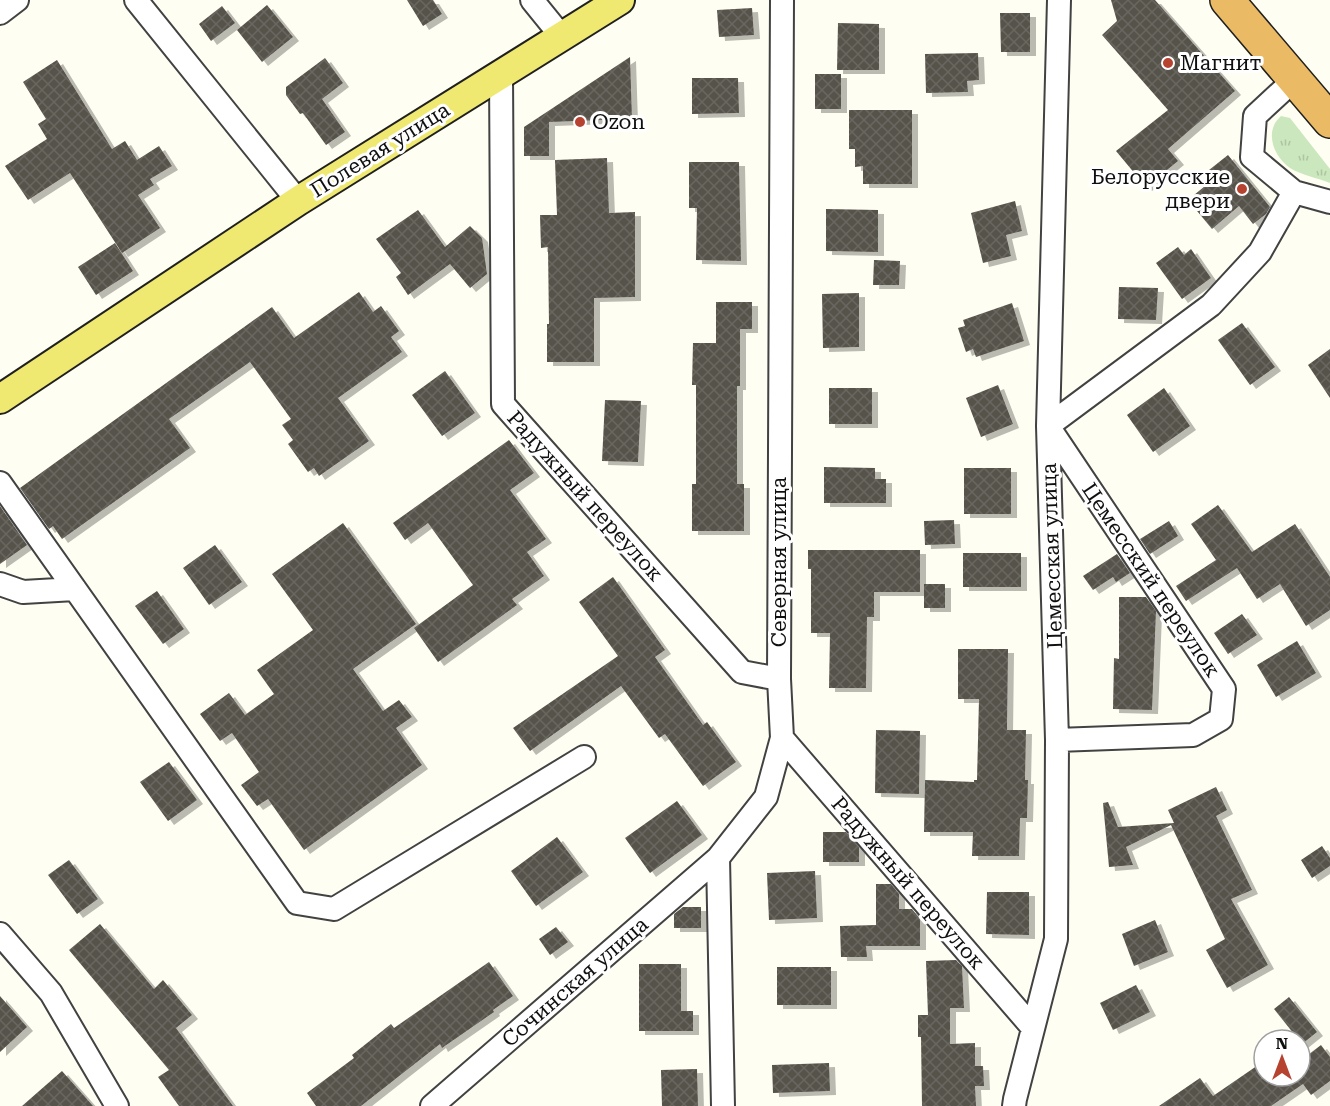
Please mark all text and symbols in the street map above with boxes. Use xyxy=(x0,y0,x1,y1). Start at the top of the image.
place label: Магнит xyxy=(1180,51,1262,75)
marker: Магнит xyxy=(1161,56,1175,70)
street label: Полевая улица xyxy=(306,97,454,202)
place label: Ozon xyxy=(592,110,645,134)
marker: Ozon xyxy=(573,115,587,129)
place label: Белорусские двери xyxy=(1091,165,1230,213)
marker: Белорусские двери xyxy=(1235,182,1249,196)
street label: Радужный переулок xyxy=(502,406,668,586)
street label: Цемесская улица xyxy=(1037,462,1067,649)
street label: Северная улица xyxy=(767,476,791,647)
street label: Цемесский переулок xyxy=(1077,478,1225,682)
street label: Радужный переулок xyxy=(827,792,989,974)
street label: Сочинская улица xyxy=(497,912,653,1052)
north arrow xyxy=(1252,1028,1312,1088)
text: N xyxy=(1276,1034,1288,1053)

